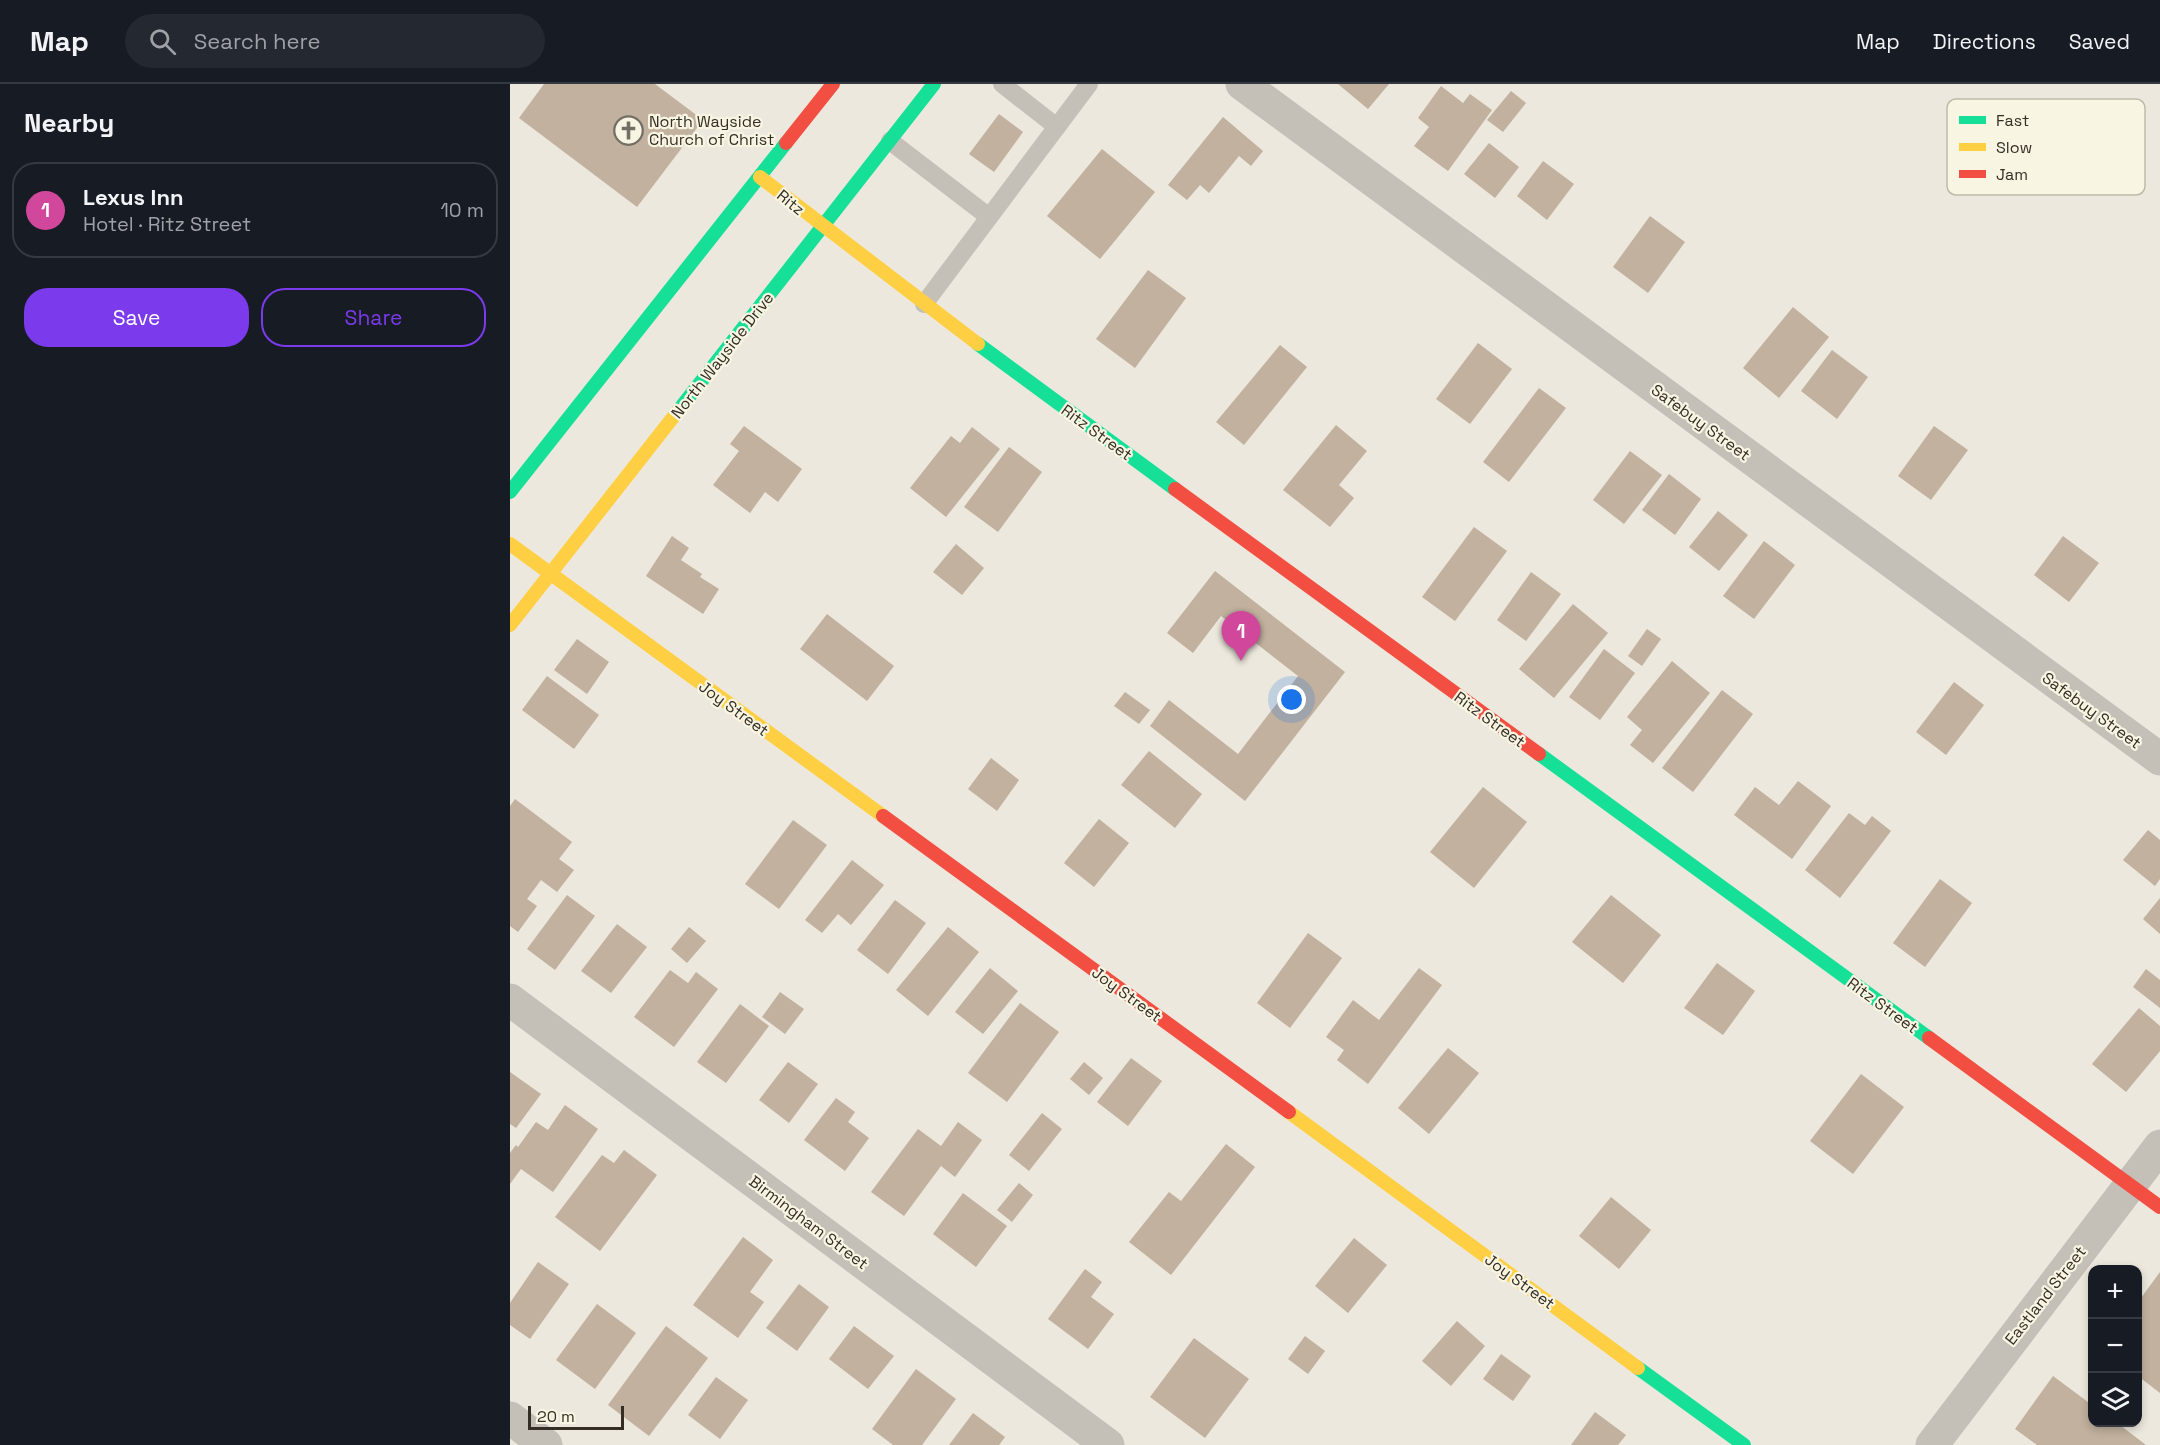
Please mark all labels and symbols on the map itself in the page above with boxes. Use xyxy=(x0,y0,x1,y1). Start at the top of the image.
legend xyxy=(1947,99,2145,195)
text: Fast xyxy=(1996,110,2029,131)
place label: North Wayside Church of Christ xyxy=(649,111,774,150)
church icon: North Wayside Church of Christ xyxy=(612,114,644,146)
text: Slow xyxy=(1996,137,2032,158)
text: Jam xyxy=(1996,164,2028,185)
street label: Ritz xyxy=(773,185,809,220)
street label: North Wayside Drive xyxy=(666,288,778,423)
street label: Safebuy Street xyxy=(1647,379,1754,465)
street label: Ritz Street xyxy=(1057,400,1136,465)
pin: 1 xyxy=(1222,612,1260,661)
street label: Safebuy Street xyxy=(2038,667,2145,753)
street label: Joy Street xyxy=(694,676,773,741)
your location xyxy=(1277,685,1306,714)
street label: Ritz Street xyxy=(1450,687,1529,752)
street label: Joy Street xyxy=(1087,962,1166,1027)
street label: Ritz Street xyxy=(1843,973,1922,1038)
street label: Birmingham Street xyxy=(745,1171,873,1274)
street label: Eastland Street xyxy=(2000,1242,2091,1349)
street label: Joy Street xyxy=(1480,1249,1559,1314)
scale bar xyxy=(528,1403,624,1430)

